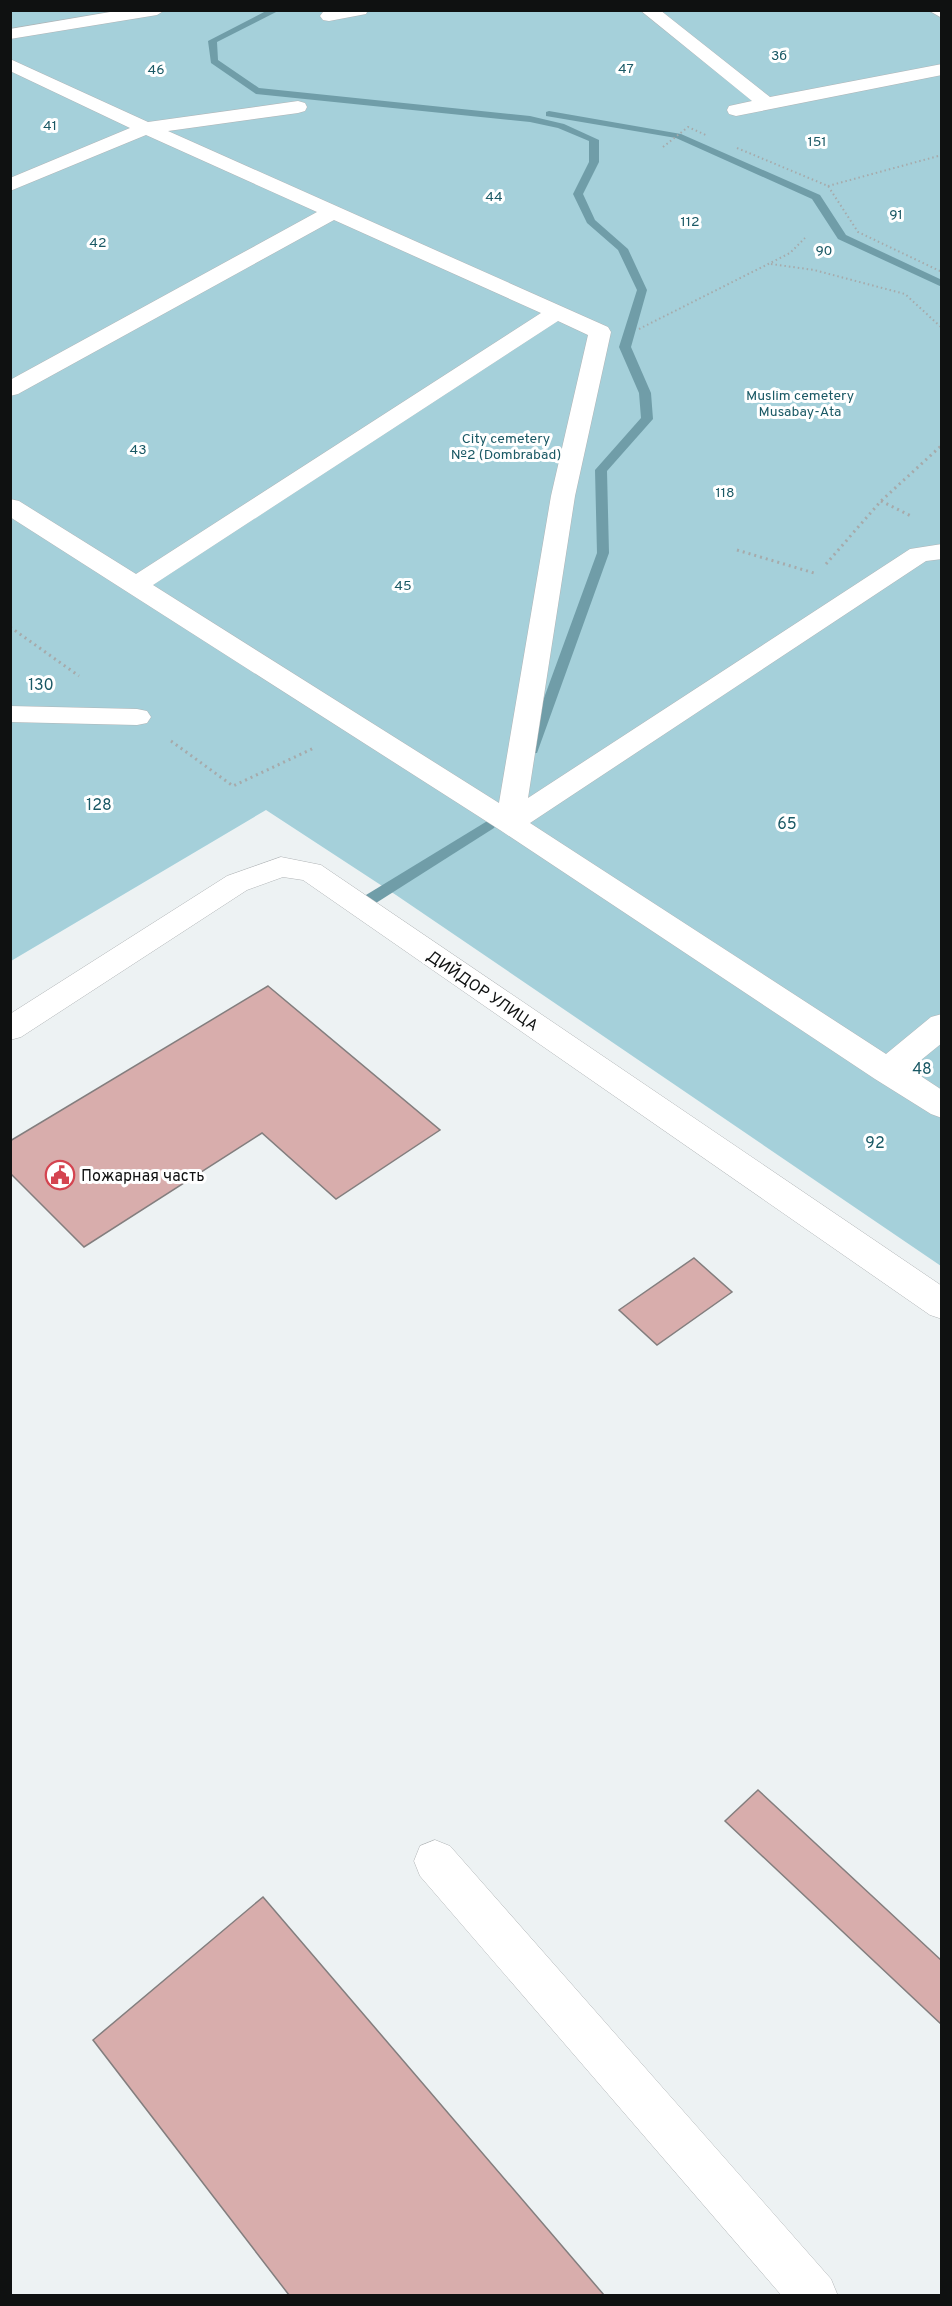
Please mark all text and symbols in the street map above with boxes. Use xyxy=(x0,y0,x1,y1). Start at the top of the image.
park label: 3б xyxy=(771,48,787,65)
park label: 47 xyxy=(618,61,634,78)
park label: 46 xyxy=(147,62,165,79)
park label: 41 xyxy=(43,118,57,135)
park label: 151 xyxy=(807,134,827,151)
park label: 44 xyxy=(485,189,503,206)
park label: 91 xyxy=(889,207,903,224)
park label: 112 xyxy=(680,214,700,231)
park label: 42 xyxy=(89,235,107,252)
park label: 90 xyxy=(815,243,833,260)
park label: Muslim cemetery Musabay-Ata xyxy=(746,388,854,421)
park label: City cemetery №2 (Dombrabad) xyxy=(451,431,561,464)
park label: 43 xyxy=(129,442,147,459)
park label: 118 xyxy=(716,485,735,502)
park label: 45 xyxy=(394,578,412,595)
park label: 130 xyxy=(28,676,54,696)
park label: 128 xyxy=(86,796,112,816)
park label: 65 xyxy=(777,815,797,835)
street label: ДИЙДОР УЛИЦА xyxy=(422,945,543,1037)
park label: 48 xyxy=(912,1060,932,1080)
park label: 92 xyxy=(865,1134,885,1154)
public building icon: Пожарная часть xyxy=(44,1159,76,1191)
place label: Пожарная часть xyxy=(81,1167,205,1187)

